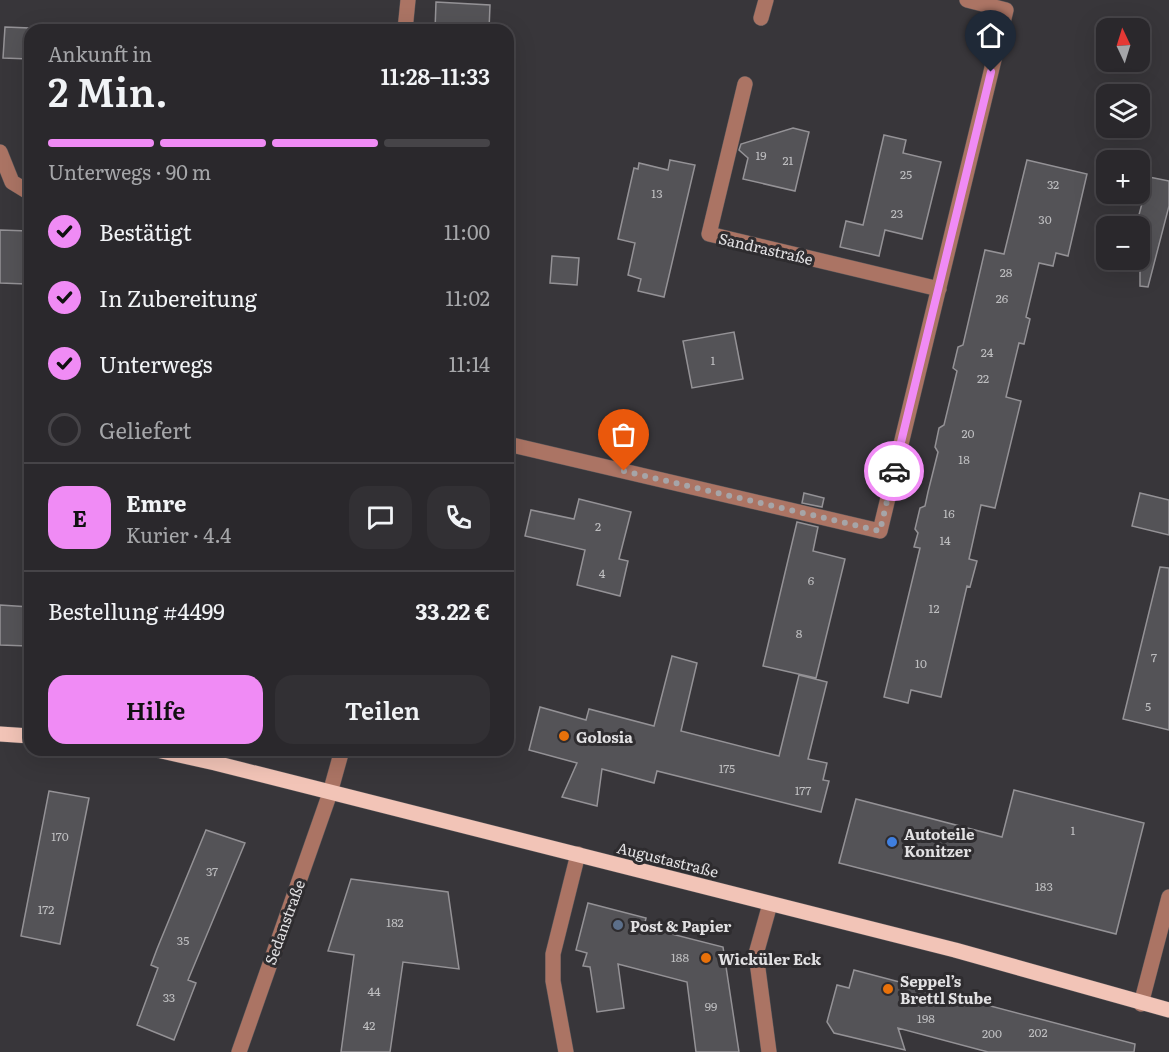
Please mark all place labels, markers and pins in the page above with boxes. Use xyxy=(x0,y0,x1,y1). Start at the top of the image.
pin xyxy=(965,10,1016,72)
pin xyxy=(598,409,649,471)
place label: Golosia xyxy=(576,725,633,748)
marker: Golosia xyxy=(557,729,571,743)
place label: Autoteile Konitzer xyxy=(904,822,975,862)
marker: Autoteile Konitzer xyxy=(885,835,899,849)
place label: Post & Papier xyxy=(630,914,731,937)
marker: Post & Papier xyxy=(611,918,625,932)
place label: Wicküler Eck xyxy=(718,947,822,970)
marker: Wicküler Eck xyxy=(699,951,713,965)
place label: Seppel’s Brettl Stube xyxy=(900,969,992,1009)
marker: Seppel’s Brettl Stube xyxy=(881,982,895,996)

